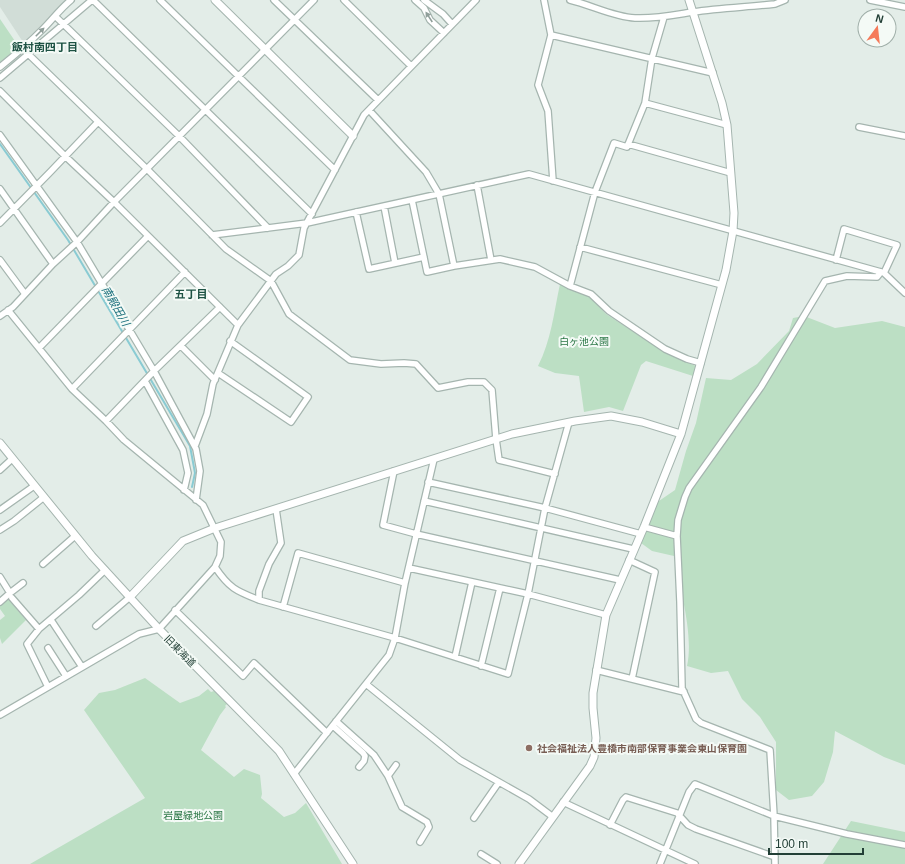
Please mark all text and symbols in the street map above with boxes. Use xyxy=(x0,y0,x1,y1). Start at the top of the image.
north arrow xyxy=(857,8,897,48)
one-way arrow xyxy=(425,12,433,22)
text: N xyxy=(874,12,885,25)
one-way arrow xyxy=(35,27,45,37)
district label: 飯村南四丁目 xyxy=(11,41,78,53)
water label: 南殿田川 xyxy=(100,284,133,329)
district label: 五丁目 xyxy=(175,288,208,300)
park label: 白ヶ池公園 xyxy=(559,336,609,347)
street label: 旧東海道 xyxy=(162,633,198,669)
marker: 社会福祉法人豊橋市南部保育事業会東山保育園 xyxy=(524,743,534,753)
place label: 社会福祉法人豊橋市南部保育事業会東山保育園 xyxy=(537,743,747,754)
park label: 岩屋緑地公園 xyxy=(163,810,223,821)
scale bar xyxy=(769,830,863,856)
text: 100 m xyxy=(775,837,808,851)

